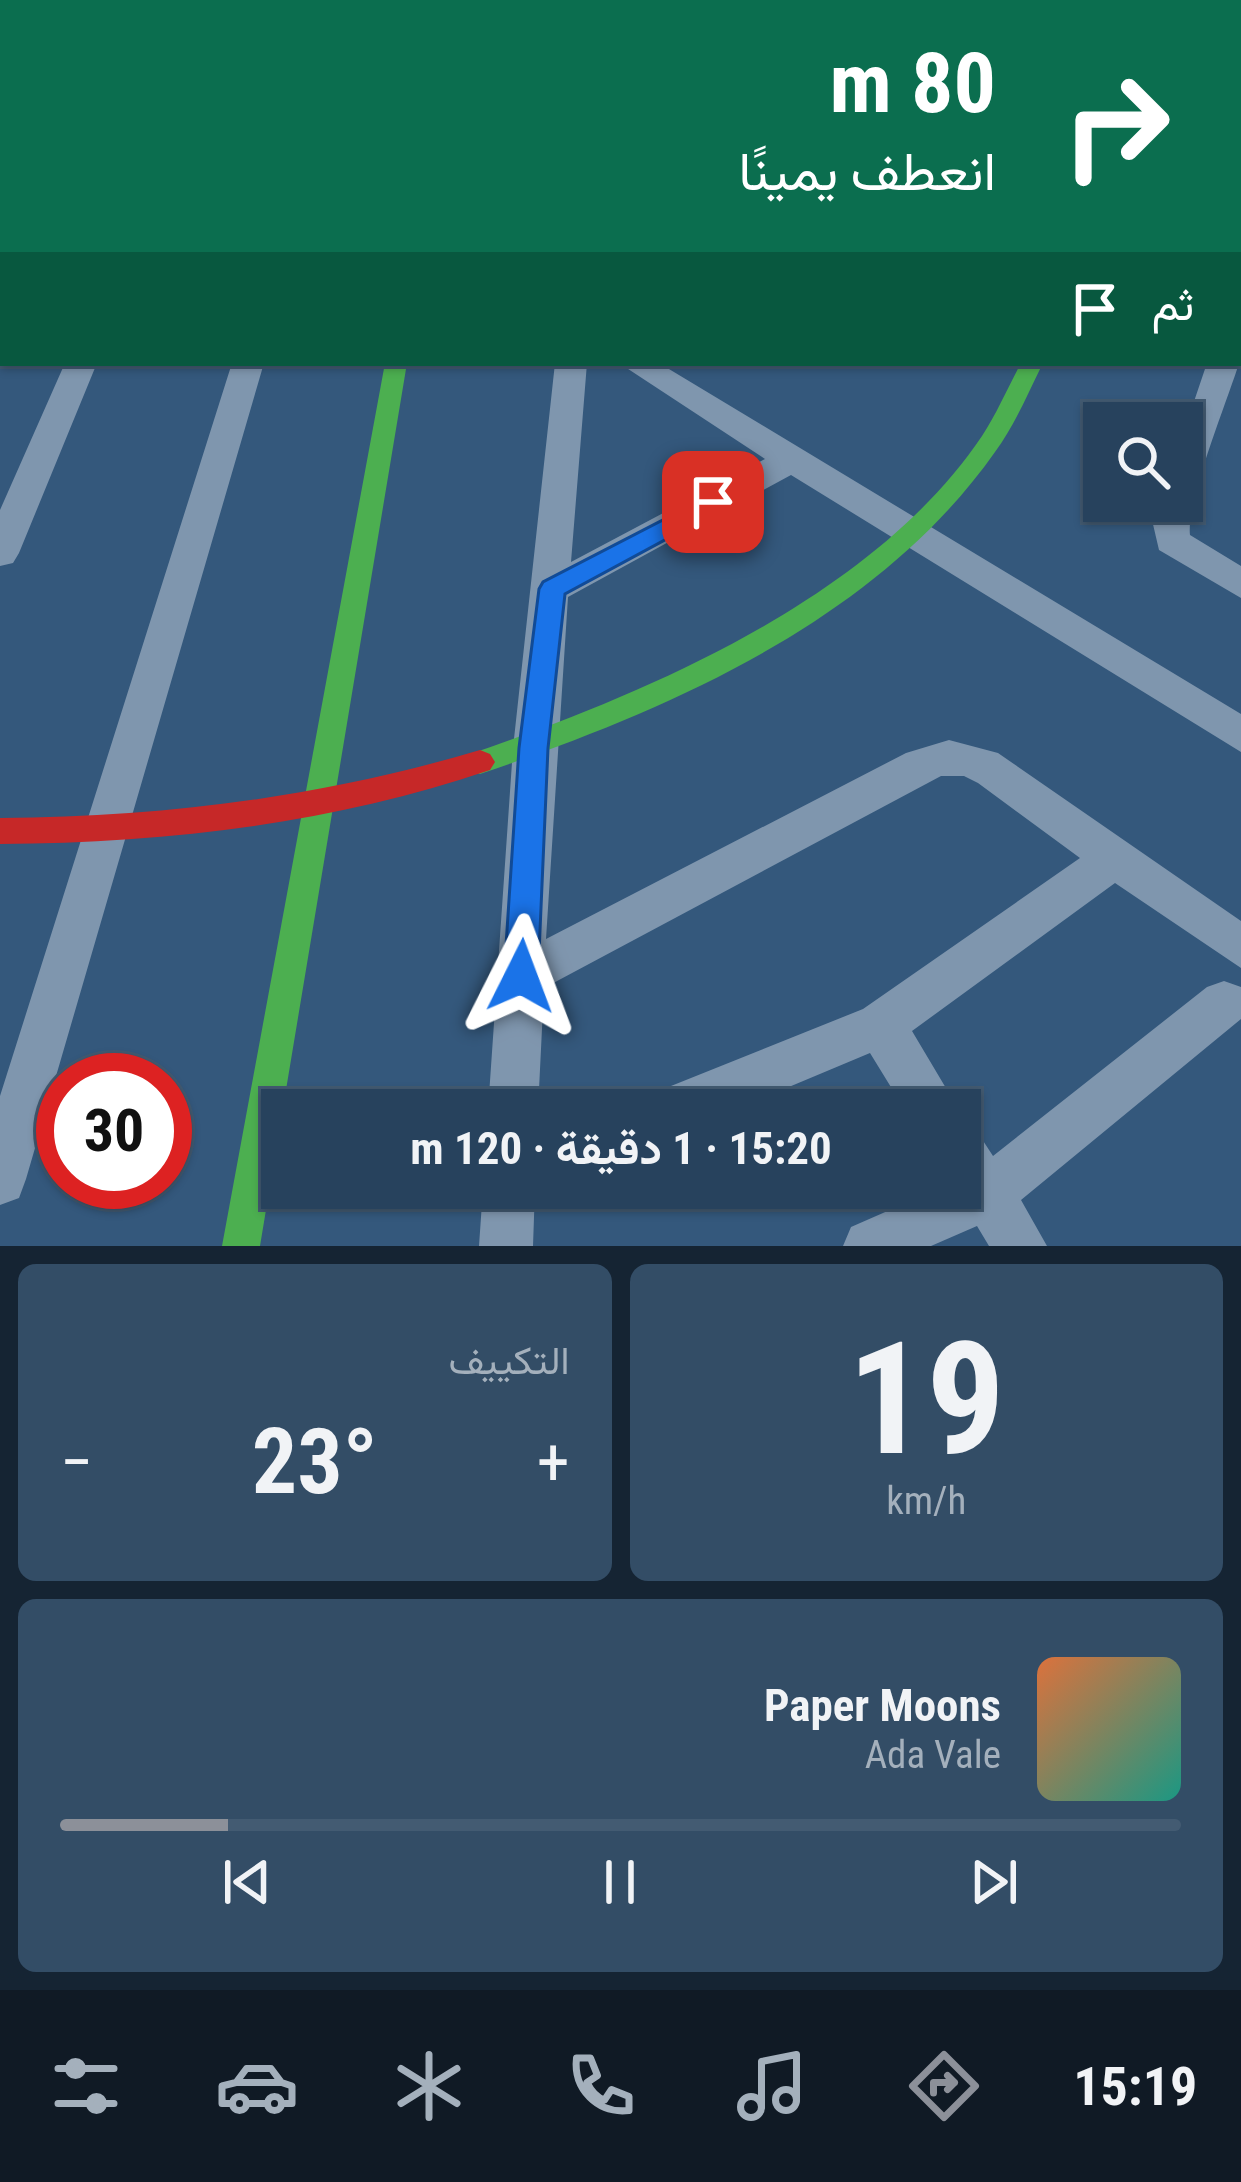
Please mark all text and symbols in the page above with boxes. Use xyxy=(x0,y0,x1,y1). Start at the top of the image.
text: 80 m xyxy=(829,34,996,133)
icon: right xyxy=(1038,48,1194,204)
text: انعطف يمينًا xyxy=(738,140,996,203)
icon: arrive xyxy=(1062,276,1128,342)
text: ثم xyxy=(1152,278,1194,331)
map controls xyxy=(1083,402,1203,522)
button: search xyxy=(1083,402,1203,522)
pin xyxy=(662,451,764,553)
icon: arrive xyxy=(680,469,746,535)
position arrow xyxy=(458,913,584,1039)
speed limit sign: 30 xyxy=(36,1053,192,1209)
text: 15:20 · 1 دقيقة · 120 m xyxy=(410,1122,832,1175)
text: 19 xyxy=(847,1308,1005,1491)
text: التكييف xyxy=(449,1338,570,1384)
text: 23° xyxy=(252,1410,378,1515)
text: − xyxy=(60,1424,93,1501)
text: + xyxy=(537,1424,569,1501)
text: km/h xyxy=(886,1478,966,1524)
text: Paper Moons xyxy=(764,1679,1001,1732)
text: Ada Vale xyxy=(865,1732,1001,1778)
icon: previous xyxy=(214,1849,280,1915)
icon: pause xyxy=(587,1849,653,1915)
icon: next xyxy=(961,1849,1027,1915)
icon: filters xyxy=(44,2044,128,2128)
icon: car xyxy=(215,2044,299,2128)
icon: climate xyxy=(387,2044,471,2128)
icon: phone xyxy=(559,2044,643,2128)
icon: music xyxy=(730,2044,814,2128)
icon: directions xyxy=(902,2044,986,2128)
text: 15:19 xyxy=(1073,2055,1197,2118)

